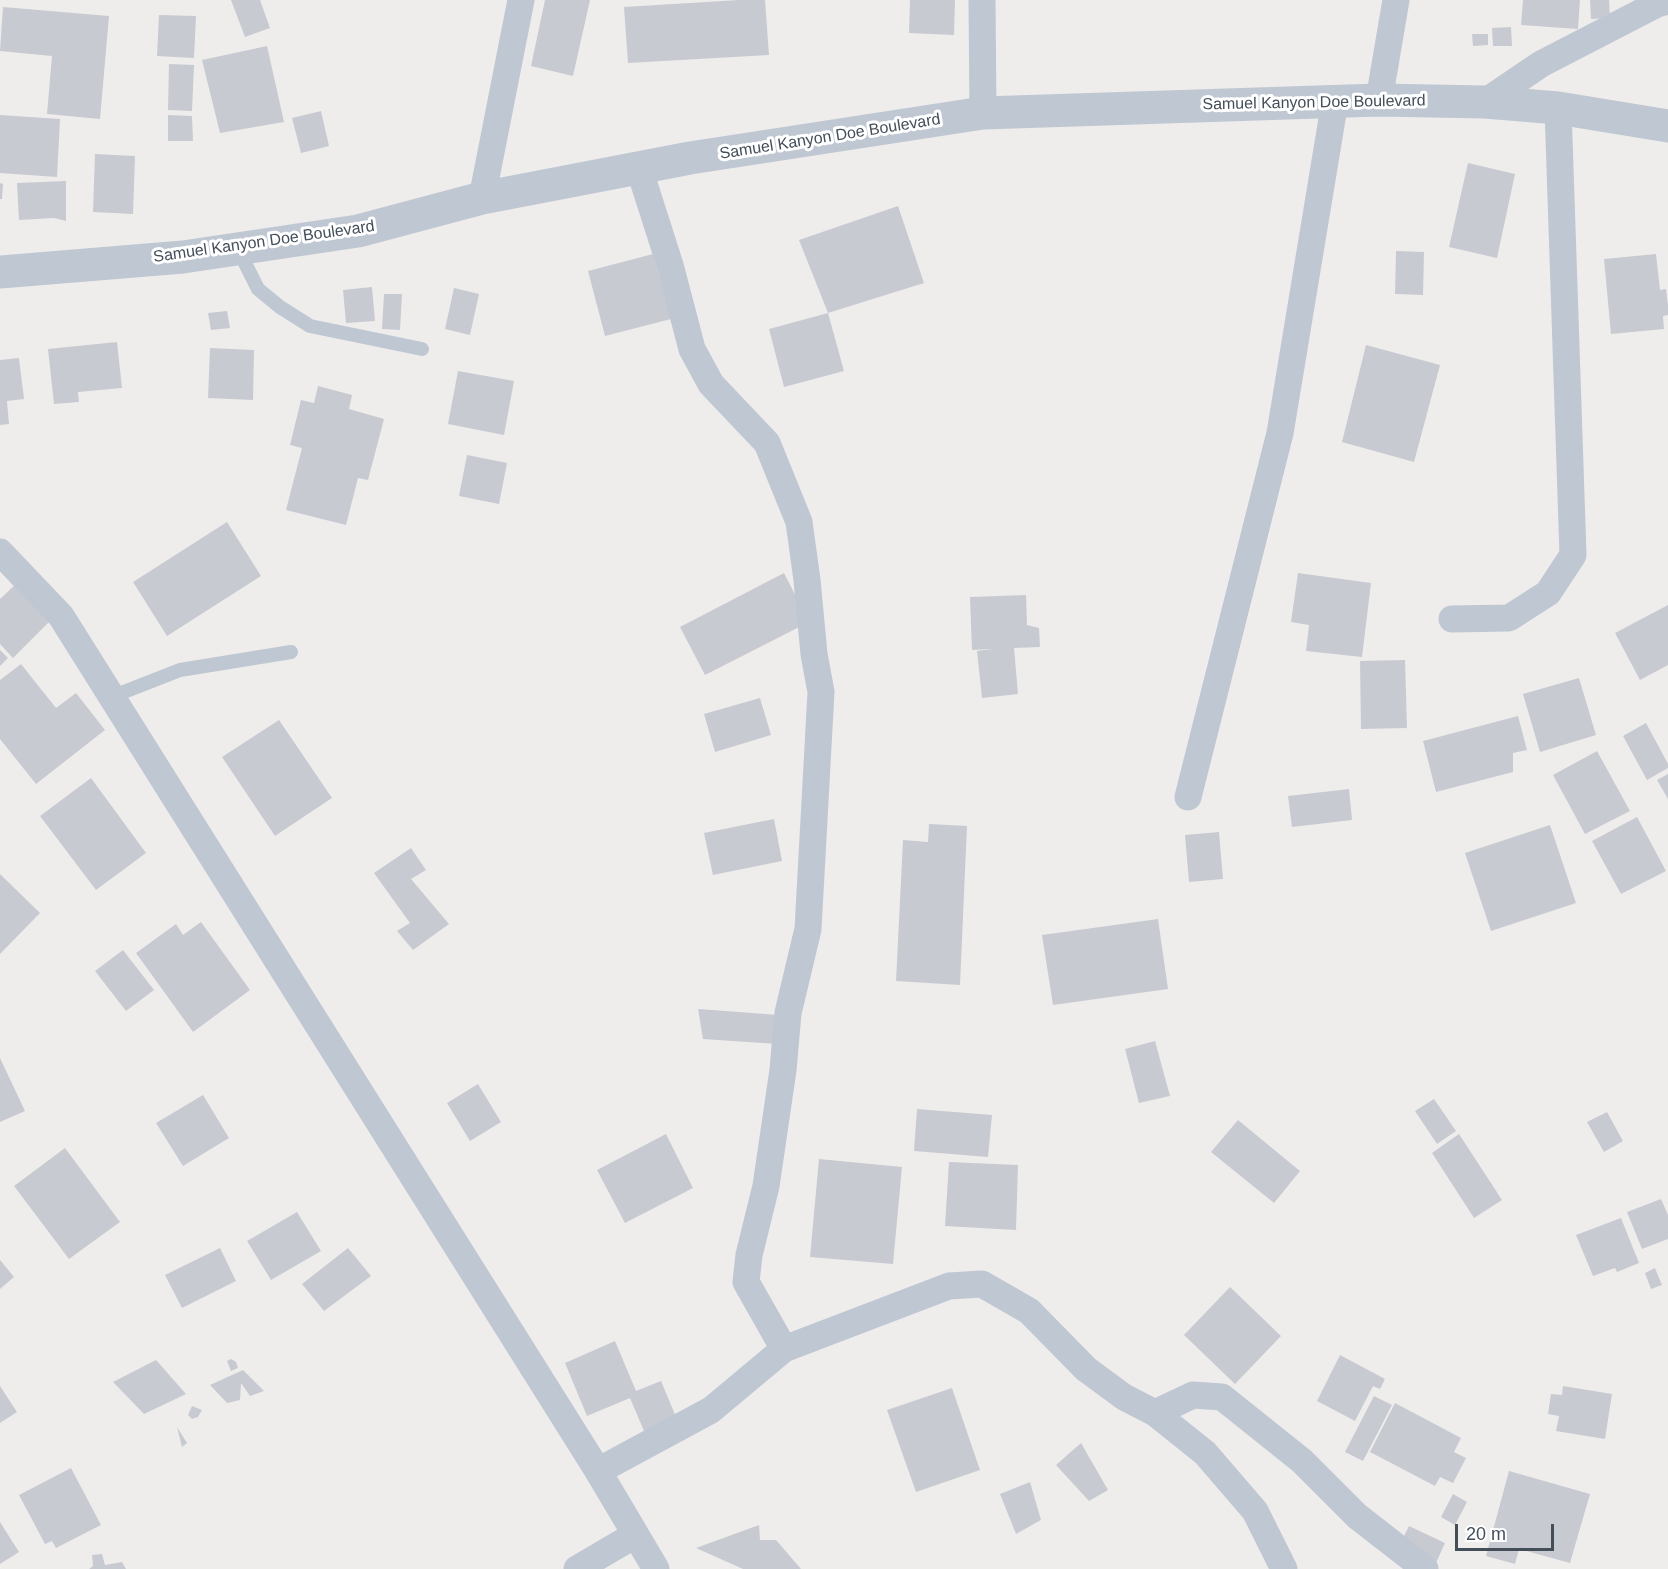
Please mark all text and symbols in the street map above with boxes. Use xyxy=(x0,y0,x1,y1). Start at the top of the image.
street label: Samuel Kanyon Doe Boulevard xyxy=(1202,91,1426,115)
street label: Samuel Kanyon Doe Boulevard xyxy=(718,110,942,164)
street label: Samuel Kanyon Doe Boulevard xyxy=(152,217,376,267)
scale bar xyxy=(1458,1512,1557,1550)
text: 20 m xyxy=(1466,1524,1506,1544)

